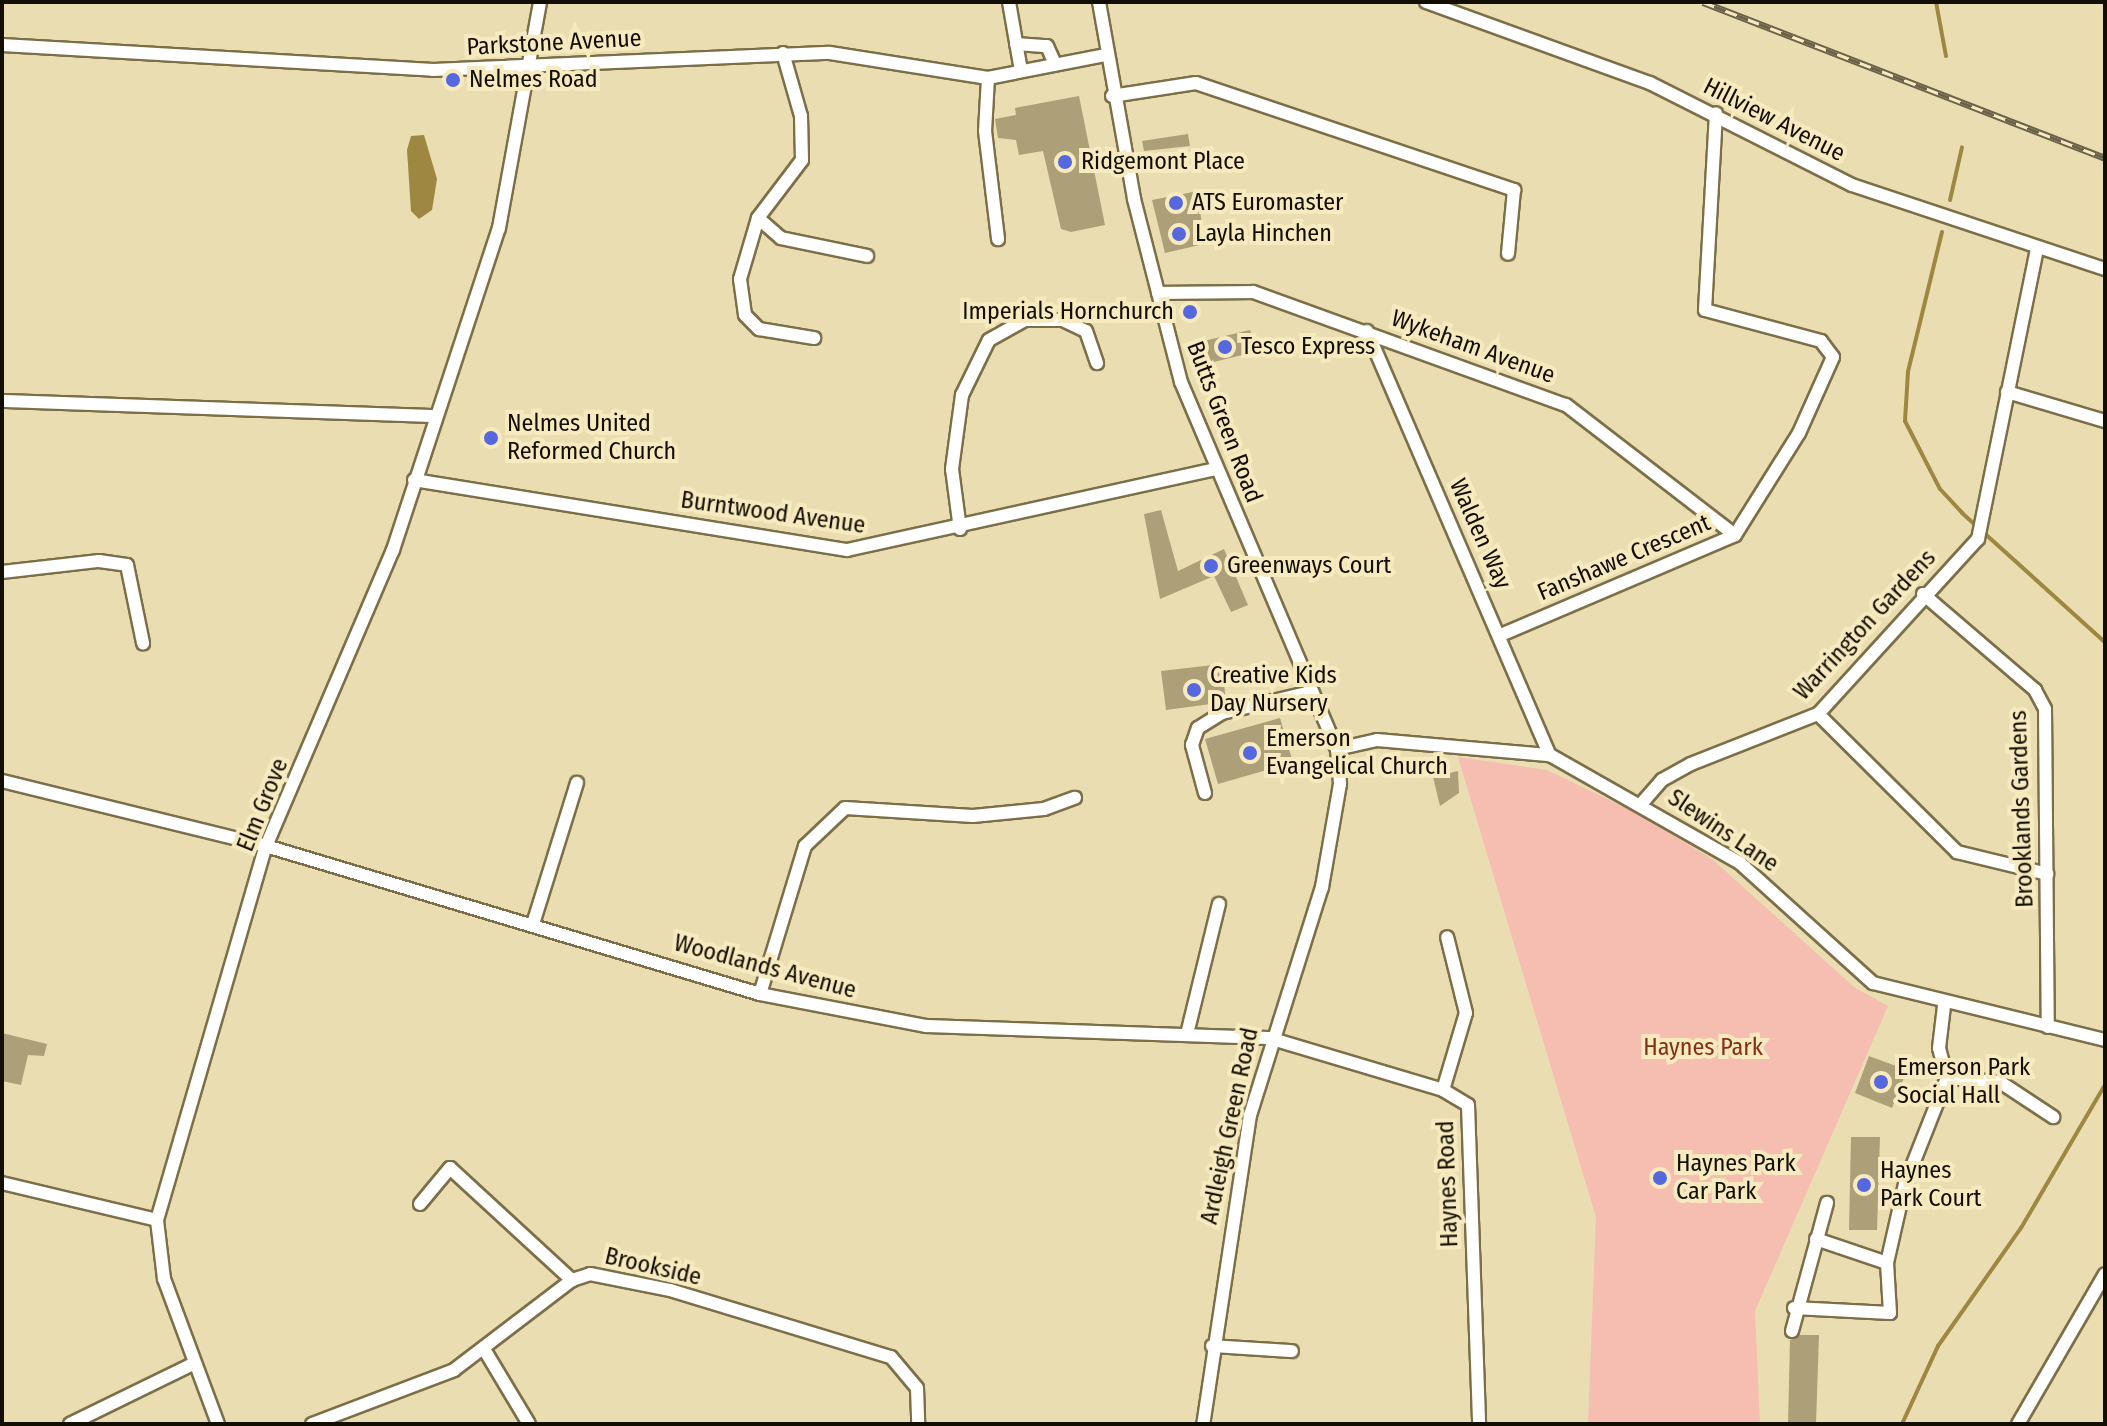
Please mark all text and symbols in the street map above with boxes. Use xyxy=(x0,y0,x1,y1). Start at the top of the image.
street label: Parkstone Avenue xyxy=(466,24,642,62)
place label: Nelmes Road xyxy=(469,66,598,94)
marker: Nelmes Road xyxy=(444,71,462,89)
street label: Hillview Avenue xyxy=(1698,72,1850,168)
place label: Ridgemont Place xyxy=(1081,148,1245,176)
marker: Ridgemont Place xyxy=(1056,153,1074,171)
place label: ATS Euromaster xyxy=(1192,189,1343,217)
marker: ATS Euromaster xyxy=(1167,194,1185,212)
place label: Layla Hinchen xyxy=(1195,220,1332,248)
marker: Layla Hinchen xyxy=(1170,225,1188,243)
place label: Imperials Hornchurch xyxy=(962,298,1174,326)
marker: Imperials Hornchurch xyxy=(1181,303,1199,321)
street label: Wykeham Avenue xyxy=(1387,304,1559,390)
place label: Tesco Express xyxy=(1241,333,1375,361)
street label: Butts Green Road xyxy=(1180,337,1268,507)
marker: Tesco Express xyxy=(1216,338,1234,356)
place label: Nelmes United Reformed Church xyxy=(507,410,676,466)
marker: Nelmes United Reformed Church xyxy=(482,429,500,447)
street label: Walden Way xyxy=(1443,475,1517,593)
street label: Burntwood Avenue xyxy=(679,486,867,540)
street label: Fanshawe Crescent xyxy=(1533,509,1715,607)
street label: Warrington Gardens xyxy=(1788,544,1942,706)
place label: Greenways Court xyxy=(1227,552,1391,580)
marker: Greenways Court xyxy=(1202,557,1220,575)
place label: Creative Kids Day Nursery xyxy=(1210,662,1337,718)
marker: Creative Kids Day Nursery xyxy=(1185,681,1203,699)
street label: Brooklands Gardens xyxy=(2004,710,2040,908)
place label: Emerson Evangelical Church xyxy=(1266,725,1448,781)
marker: Emerson Evangelical Church xyxy=(1241,744,1259,762)
street label: Elm Grove xyxy=(231,754,295,856)
street label: Slewins Lane xyxy=(1662,784,1784,878)
street label: Woodlands Avenue xyxy=(671,929,859,1005)
street label: Ardleigh Green Road xyxy=(1195,1025,1265,1227)
park label: Haynes Park xyxy=(1643,1034,1763,1062)
place label: Emerson Park Social Hall xyxy=(1897,1054,2030,1110)
marker: Emerson Park Social Hall xyxy=(1872,1073,1890,1091)
street label: Haynes Road xyxy=(1431,1120,1465,1248)
place label: Haynes Park Car Park xyxy=(1676,1150,1796,1206)
place label: Haynes Park Court xyxy=(1880,1157,1981,1213)
marker: Haynes Park Car Park xyxy=(1651,1169,1669,1187)
marker: Haynes Park Court xyxy=(1855,1176,1873,1194)
street label: Brookside xyxy=(602,1242,704,1292)

